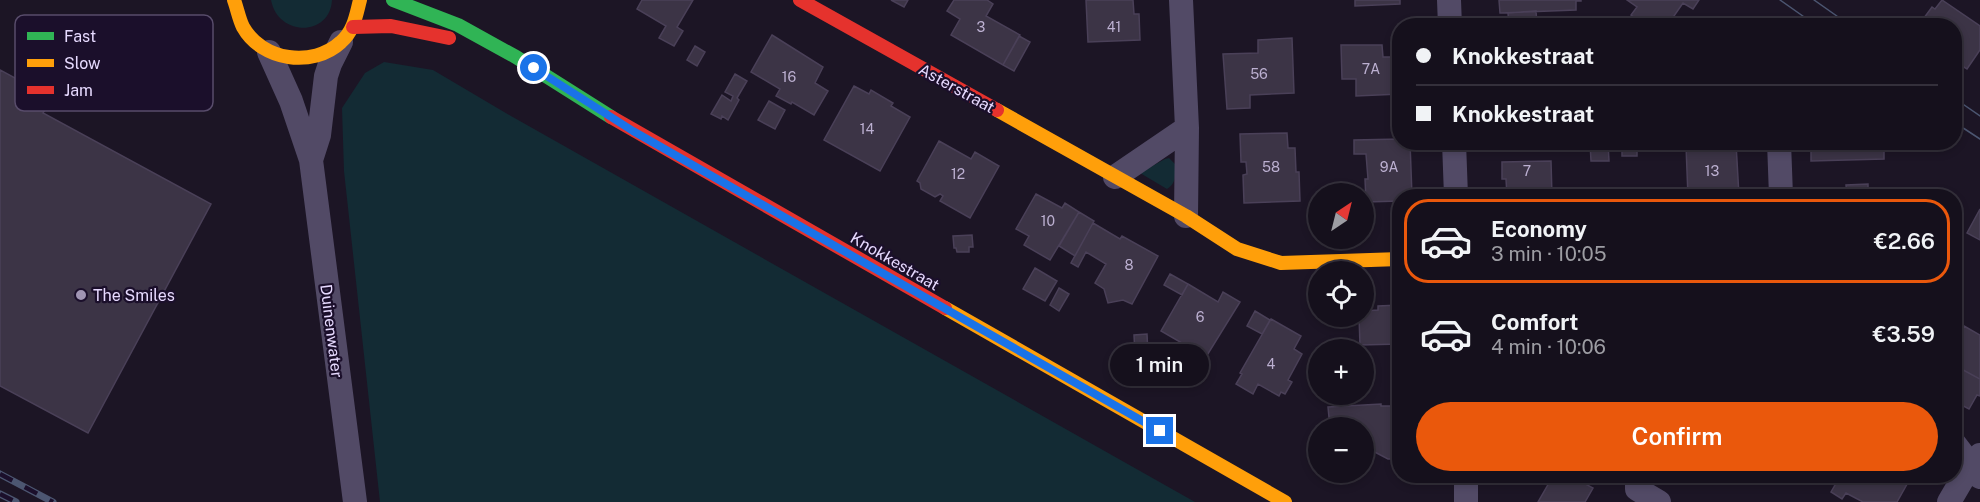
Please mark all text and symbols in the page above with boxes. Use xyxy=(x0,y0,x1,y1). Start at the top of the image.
legend xyxy=(15,15,213,111)
house number: 3 xyxy=(977,19,986,35)
house number: 41 xyxy=(1107,19,1121,35)
text: Fast xyxy=(64,27,96,46)
text: Knokkestraat xyxy=(1452,43,1594,69)
text: Slow xyxy=(64,54,101,73)
route start xyxy=(520,54,547,81)
street label: Asterstraat xyxy=(915,60,998,117)
house number: 7A xyxy=(1362,61,1380,77)
house number: 56 xyxy=(1250,66,1268,82)
house number: 16 xyxy=(782,69,796,85)
text: Jam xyxy=(64,81,93,100)
text: Knokkestraat xyxy=(1452,101,1594,127)
house number: 14 xyxy=(860,121,874,137)
house number: 58 xyxy=(1262,159,1280,175)
house number: 9A xyxy=(1380,159,1398,175)
house number: 7 xyxy=(1523,163,1531,179)
house number: 13 xyxy=(1705,163,1719,179)
house number: 12 xyxy=(951,166,965,182)
north arrow xyxy=(1308,183,1374,249)
map controls xyxy=(1308,183,1374,483)
house number: 10 xyxy=(1041,213,1055,229)
icon: car xyxy=(1419,214,1473,268)
text: Economy xyxy=(1491,216,1587,242)
street label: Knokkestraat xyxy=(847,228,943,295)
text: €2.66 xyxy=(1874,228,1935,254)
text: 3 min · 10:05 xyxy=(1491,242,1607,266)
house number: 8 xyxy=(1124,257,1134,273)
button: locate xyxy=(1308,261,1374,327)
street label: Duinenwater xyxy=(316,283,347,379)
place label: The Smiles xyxy=(93,286,175,305)
marker: The Smiles xyxy=(74,288,88,302)
icon: car xyxy=(1419,307,1473,361)
house number: 6 xyxy=(1196,309,1205,325)
text: Comfort xyxy=(1491,309,1578,335)
text: €3.59 xyxy=(1873,321,1935,347)
text: 4 min · 10:06 xyxy=(1491,335,1606,359)
button: + xyxy=(1308,339,1374,405)
callout: 1 min xyxy=(1110,344,1210,386)
text: 1 min xyxy=(1136,353,1183,377)
house number: 4 xyxy=(1267,356,1276,372)
button: Confirm xyxy=(1416,402,1938,471)
route end xyxy=(1146,417,1173,444)
button: − xyxy=(1308,417,1374,483)

